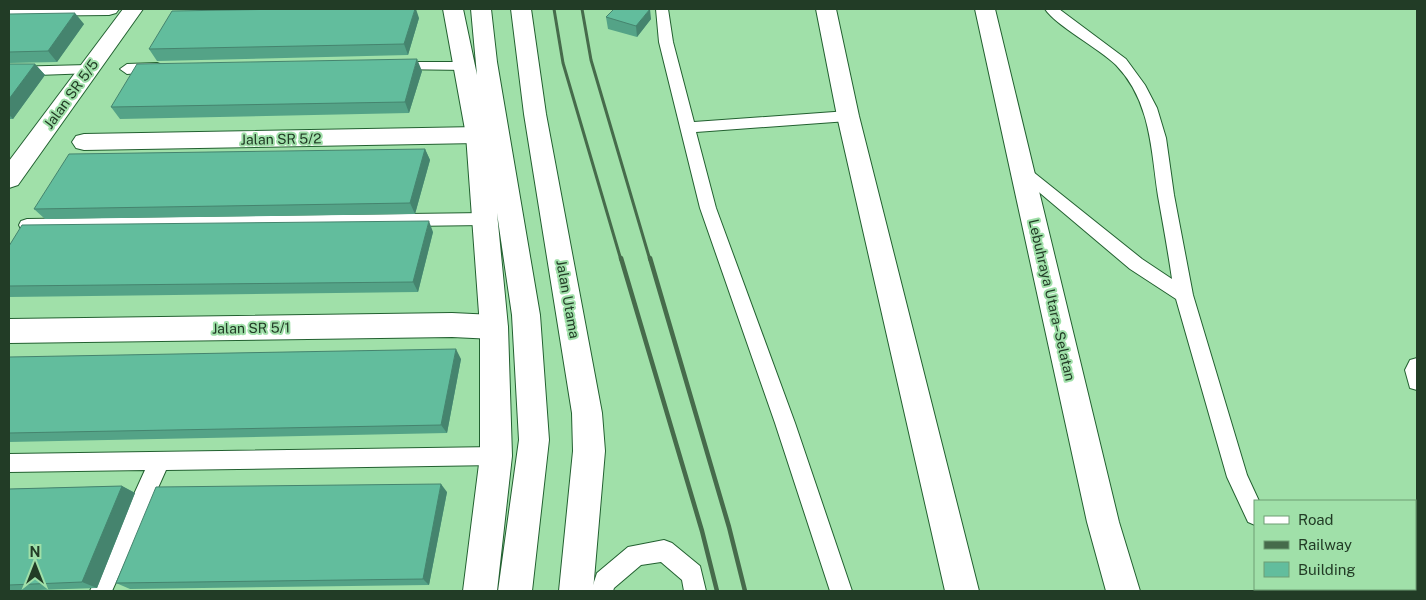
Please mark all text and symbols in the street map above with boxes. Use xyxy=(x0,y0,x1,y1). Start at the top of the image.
street label: Jalan SR 5/5 xyxy=(41,56,101,132)
street label: Jalan SR 5/2 xyxy=(240,130,322,148)
street label: Lebuhraya Utara–Selatan xyxy=(1026,218,1078,382)
street label: Jalan Utama xyxy=(553,258,583,340)
street label: Jalan SR 5/1 xyxy=(212,319,290,337)
legend xyxy=(1254,500,1416,590)
text: Road xyxy=(1298,511,1334,528)
text: Railway xyxy=(1298,536,1352,553)
north arrow xyxy=(10,540,60,590)
text: N xyxy=(30,544,40,560)
text: Building xyxy=(1298,561,1356,578)

